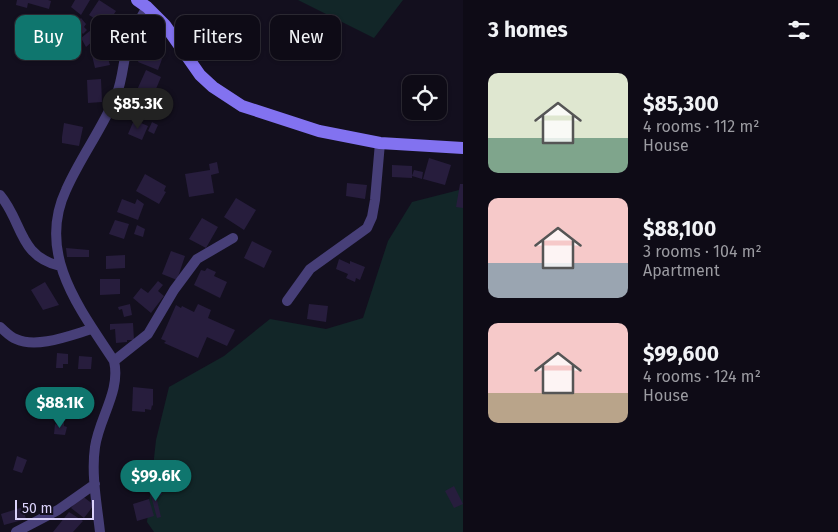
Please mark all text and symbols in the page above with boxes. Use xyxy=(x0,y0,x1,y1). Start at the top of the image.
chip: Buy xyxy=(15,15,81,60)
chip: Rent xyxy=(91,15,165,60)
chip: Filters xyxy=(175,15,260,60)
chip: New xyxy=(270,15,341,60)
icon: filters xyxy=(785,16,813,44)
text: 3 homes xyxy=(488,17,568,43)
map controls xyxy=(402,75,447,120)
button: locate xyxy=(402,75,447,120)
pin: $85.3K xyxy=(97,88,179,130)
text: $85,300 xyxy=(643,91,719,117)
icon: home xyxy=(528,93,588,153)
text: $85.3K xyxy=(113,94,163,113)
text: 4 rooms · 112 m² xyxy=(643,117,759,136)
text: House xyxy=(643,136,689,155)
text: $88,100 xyxy=(643,216,716,242)
icon: home xyxy=(528,218,588,278)
text: 3 rooms · 104 m² xyxy=(643,242,762,261)
text: Apartment xyxy=(643,261,720,280)
text: $99,600 xyxy=(643,341,719,367)
icon: home xyxy=(528,343,588,403)
text: 4 rooms · 124 m² xyxy=(643,367,761,386)
pin: $88.1K xyxy=(19,386,101,429)
text: House xyxy=(643,386,689,405)
text: $88.1K xyxy=(36,393,84,412)
pin: $99.6K xyxy=(115,460,197,502)
text: $99.6K xyxy=(131,466,181,485)
scale bar xyxy=(15,497,94,520)
text: 50 m xyxy=(22,500,53,517)

